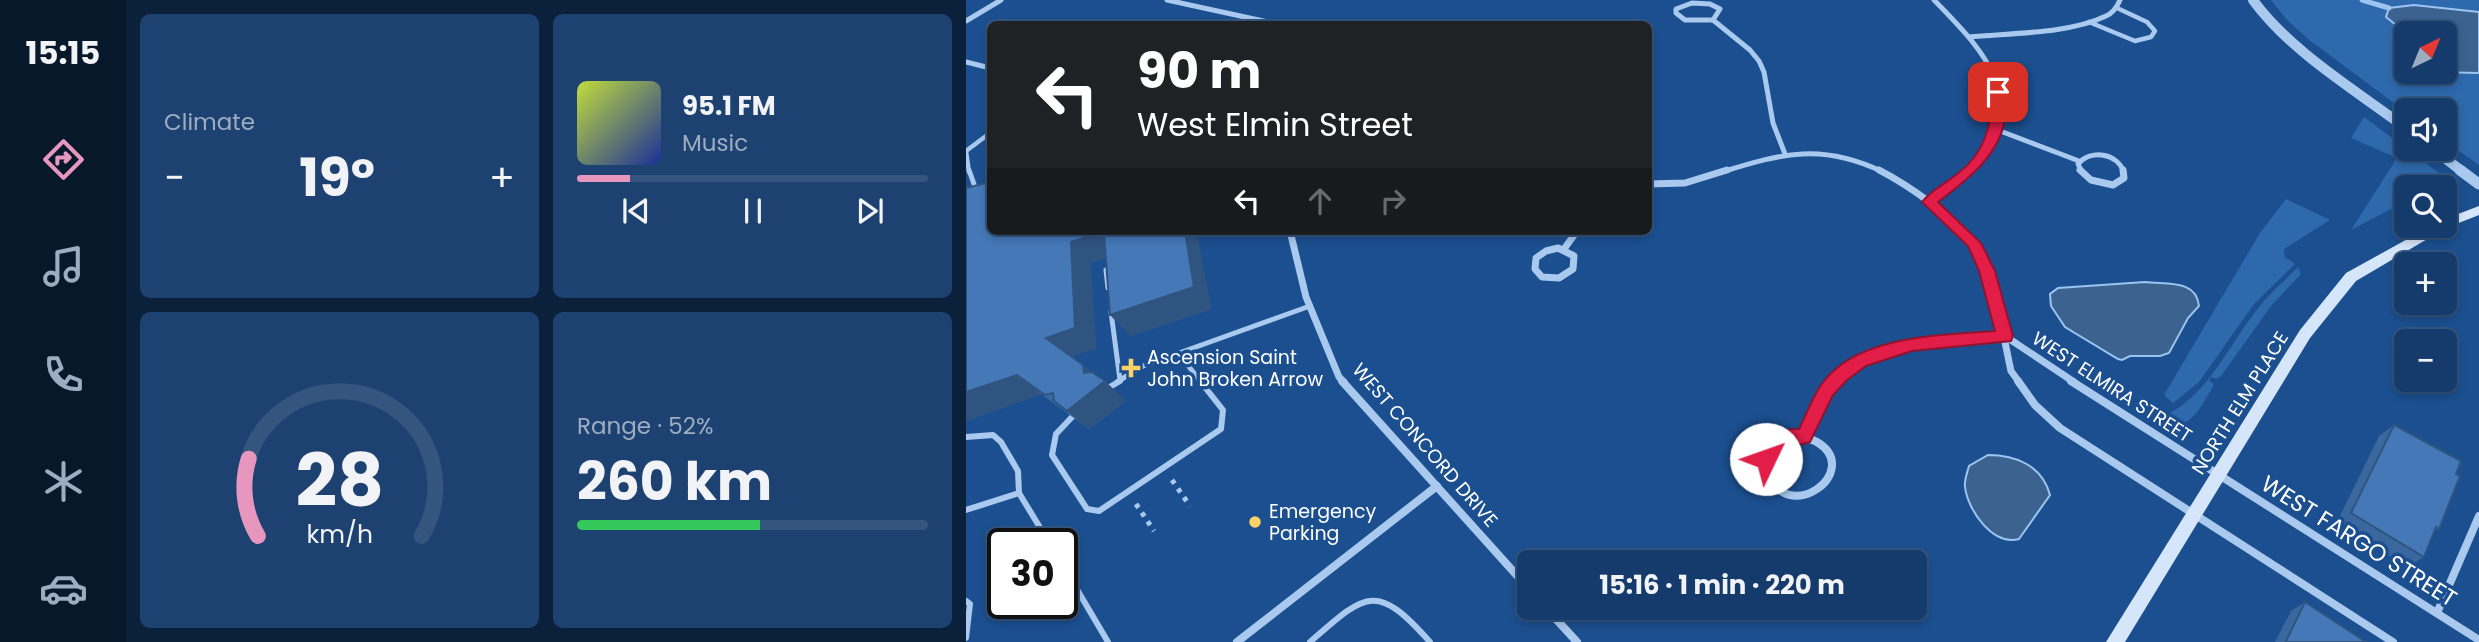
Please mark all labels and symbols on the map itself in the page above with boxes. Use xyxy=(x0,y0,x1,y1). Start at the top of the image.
north arrow xyxy=(2394,21,2457,84)
pin xyxy=(1968,62,2028,122)
street label: WEST ELMIRA STREET xyxy=(2027,325,2197,449)
street label: NORTH ELM PLACE xyxy=(2185,326,2295,480)
place label: Ascension Saint John Broken Arrow xyxy=(1147,344,1323,393)
street label: WEST CONCORD DRIVE xyxy=(1346,357,1504,533)
marker: Ascension Saint John Broken Arrow xyxy=(1121,358,1141,378)
position arrow xyxy=(1729,422,1803,496)
street label: WEST FARGO STREET xyxy=(2255,468,2463,614)
place label: Emergency Parking xyxy=(1269,498,1377,547)
marker: Emergency Parking xyxy=(1247,514,1263,530)
speed limit sign: 30 xyxy=(987,528,1078,619)

